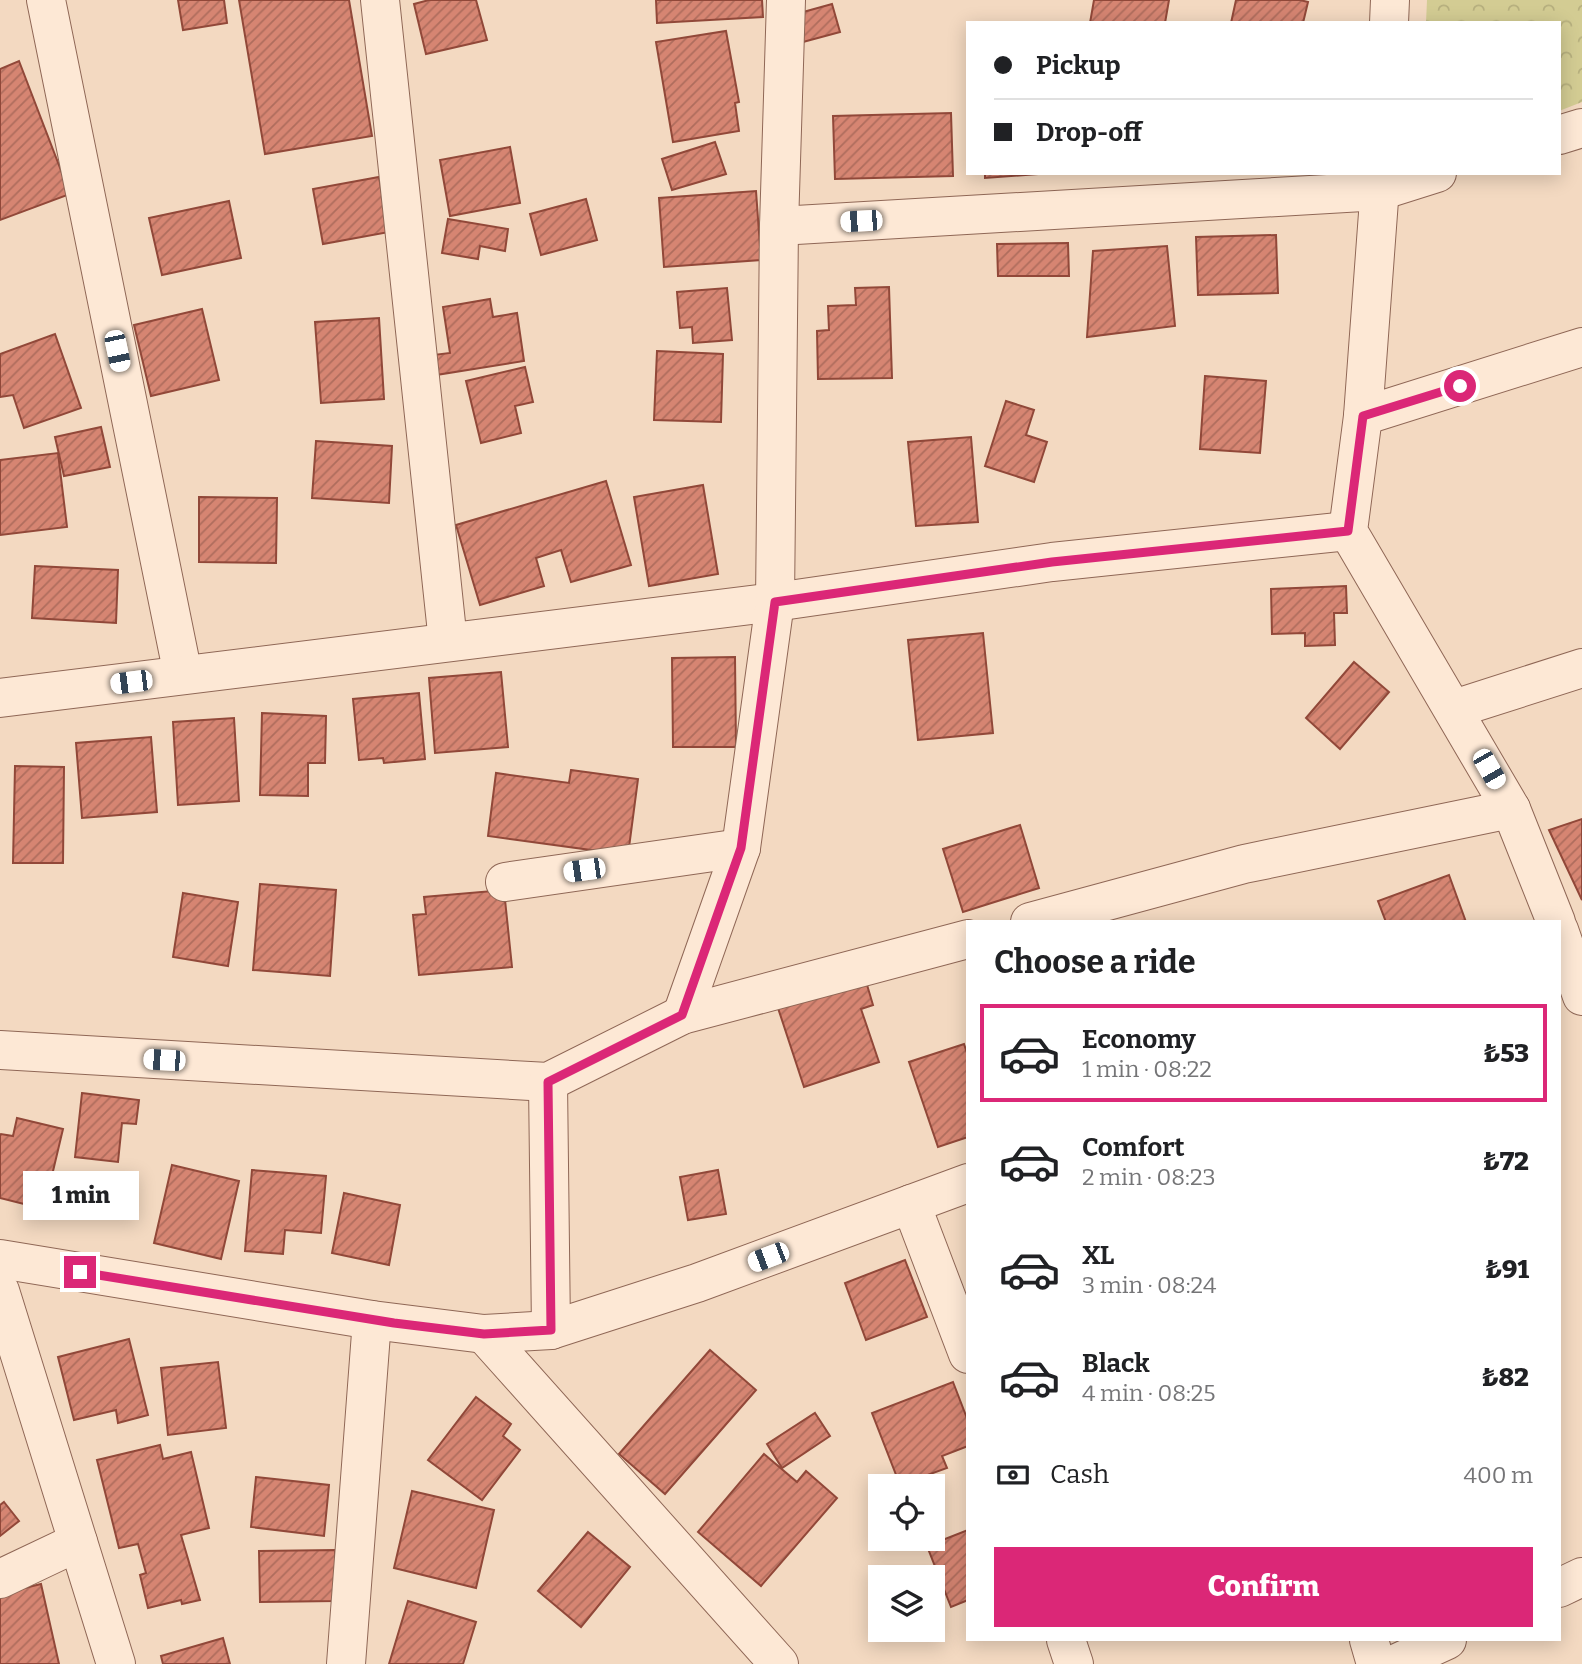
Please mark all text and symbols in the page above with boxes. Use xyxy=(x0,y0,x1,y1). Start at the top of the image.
text: Pickup xyxy=(1036,50,1121,81)
text: Drop-off xyxy=(1036,117,1142,148)
car xyxy=(840,209,883,233)
car xyxy=(103,328,132,374)
route start xyxy=(1444,370,1476,402)
car xyxy=(109,669,154,695)
car xyxy=(1470,746,1509,792)
car xyxy=(562,857,607,883)
text: Choose a ride xyxy=(994,943,1195,981)
icon: car xyxy=(998,1022,1061,1085)
text: Economy xyxy=(1082,1024,1196,1055)
text: ₺53 xyxy=(1483,1038,1529,1069)
car xyxy=(143,1048,186,1072)
text: 1 min · 08:22 xyxy=(1082,1055,1212,1083)
icon: car xyxy=(998,1130,1061,1193)
text: Comfort xyxy=(1082,1132,1185,1163)
text: ₺72 xyxy=(1482,1146,1529,1177)
text: 2 min · 08:23 xyxy=(1082,1163,1216,1191)
callout: 1 min xyxy=(22,1170,138,1220)
text: 1 min xyxy=(52,1181,110,1209)
icon: car xyxy=(998,1238,1061,1301)
car xyxy=(745,1240,792,1274)
text: XL xyxy=(1082,1240,1114,1271)
text: ₺91 xyxy=(1485,1254,1529,1285)
route end xyxy=(64,1256,96,1288)
text: 3 min · 08:24 xyxy=(1082,1271,1216,1299)
icon: car xyxy=(998,1346,1061,1409)
text: Black xyxy=(1082,1348,1150,1379)
text: ₺82 xyxy=(1481,1362,1529,1393)
text: 4 min · 08:25 xyxy=(1082,1379,1216,1407)
icon: cash xyxy=(994,1456,1032,1494)
text: Cash xyxy=(1050,1459,1109,1490)
text: 400 m xyxy=(1464,1461,1533,1489)
map controls xyxy=(868,1474,945,1642)
button: locate xyxy=(868,1474,945,1551)
button: Confirm xyxy=(994,1547,1533,1627)
button: layers xyxy=(868,1565,945,1642)

